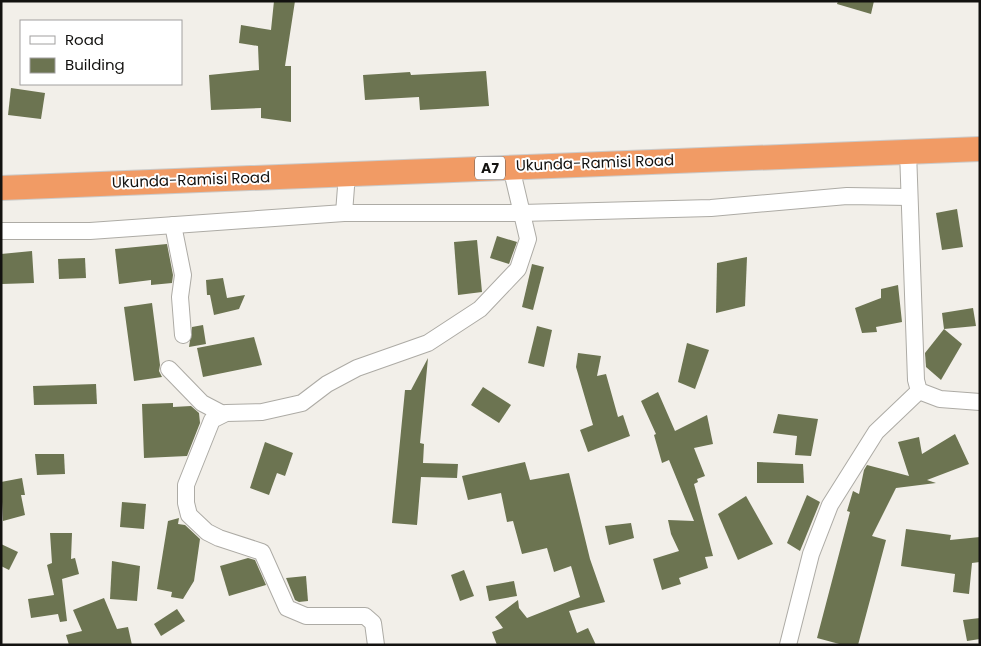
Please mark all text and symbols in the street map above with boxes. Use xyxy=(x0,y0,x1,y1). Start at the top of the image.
legend xyxy=(20,20,182,85)
text: Road xyxy=(65,29,104,50)
text: Building xyxy=(65,54,125,75)
street label: Ukunda-Ramisi Road xyxy=(515,149,675,176)
road number: A7 xyxy=(475,156,505,180)
street label: Ukunda-Ramisi Road xyxy=(111,166,271,193)

